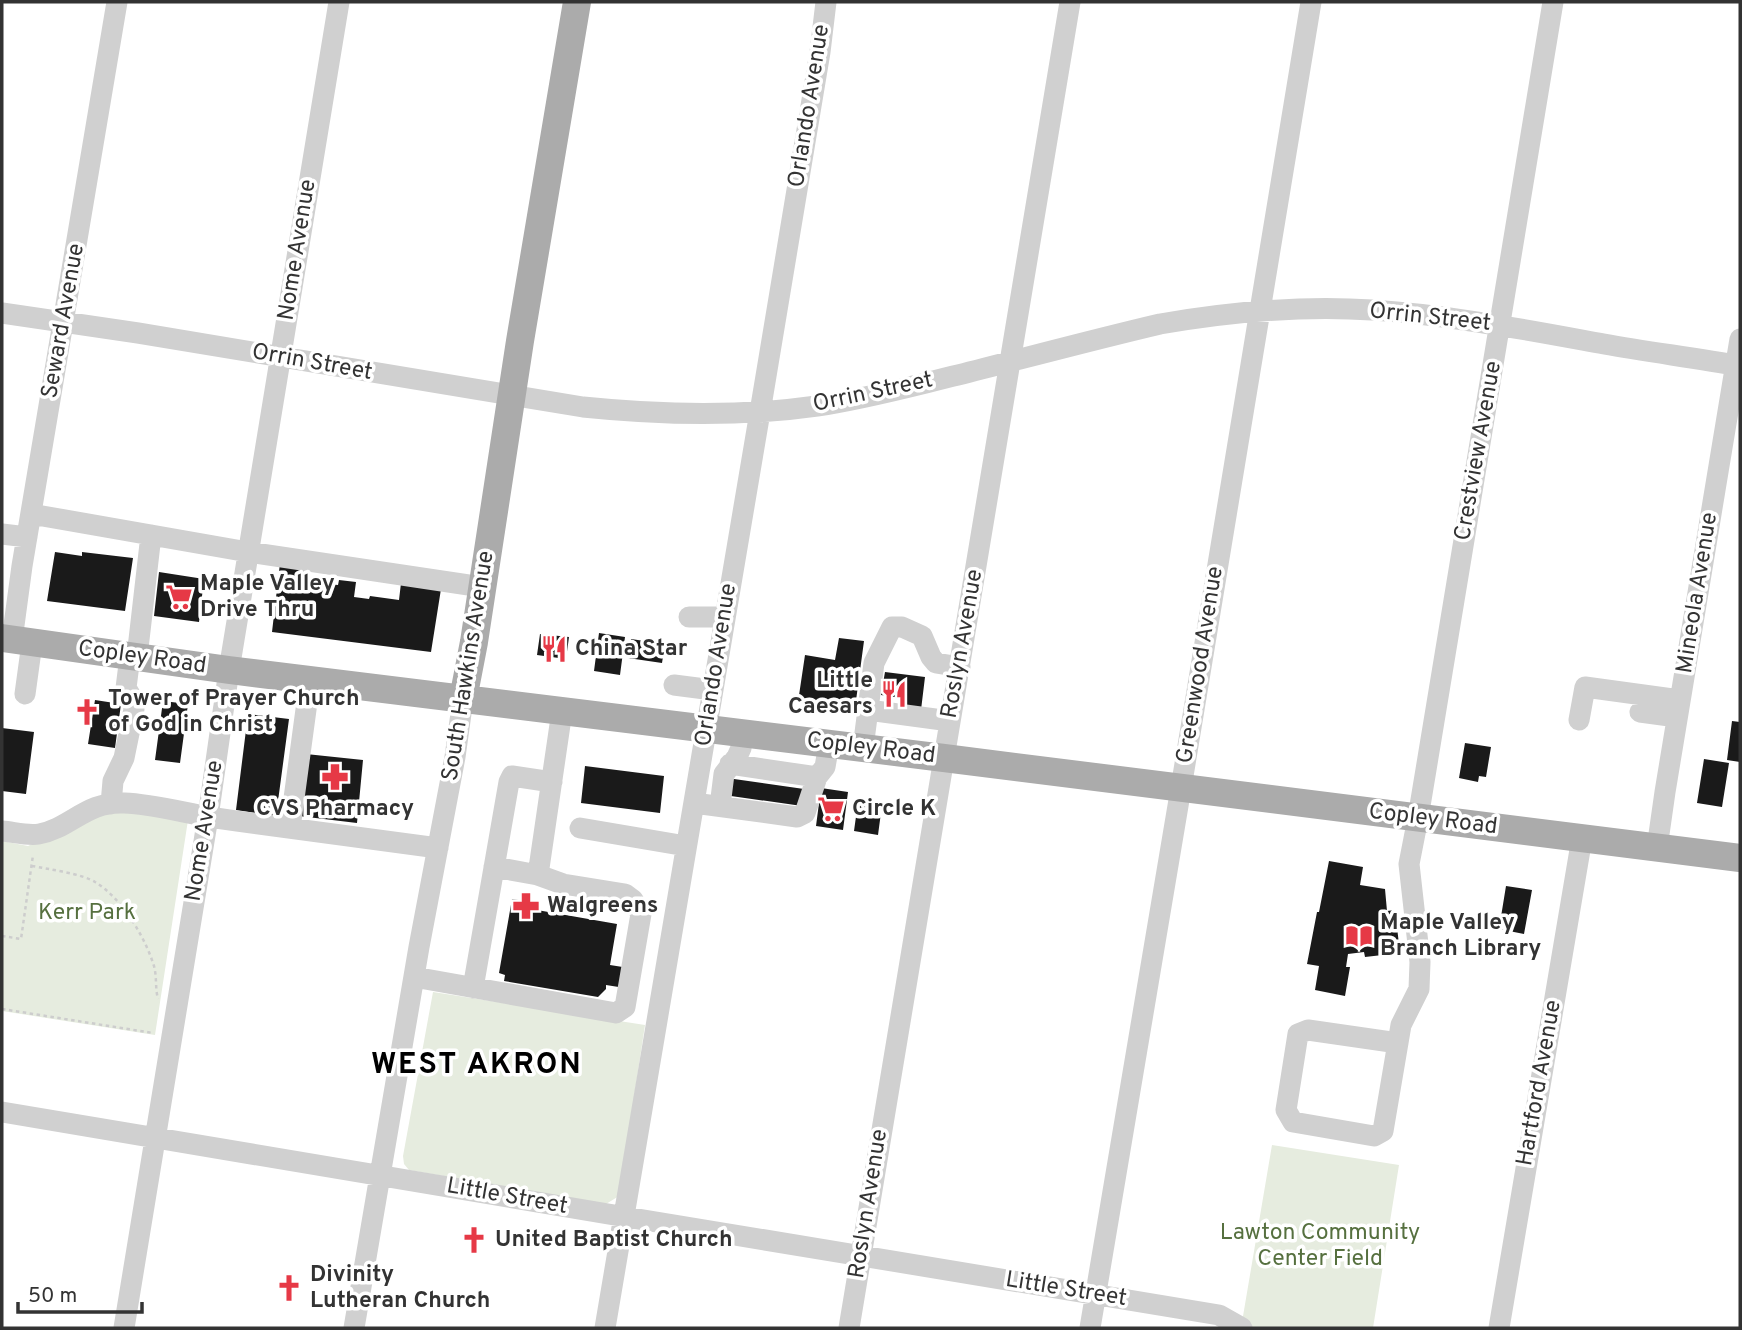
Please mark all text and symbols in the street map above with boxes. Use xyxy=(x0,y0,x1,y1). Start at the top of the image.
street label: Orlando Avenue xyxy=(783,22,837,190)
street label: Nome Avenue xyxy=(273,177,323,323)
street label: Seward Avenue xyxy=(36,241,92,401)
street label: Orrin Street xyxy=(1368,297,1492,339)
street label: Orrin Street xyxy=(249,338,375,388)
street label: Crestview Avenue xyxy=(1449,359,1509,543)
street label: Orrin Street xyxy=(810,366,936,420)
street label: Mineola Avenue xyxy=(1671,510,1725,676)
street label: South Hawkins Avenue xyxy=(436,549,502,783)
street label: Greenwood Avenue xyxy=(1171,564,1231,766)
street label: Roslyn Avenue xyxy=(936,567,990,721)
place label: Maple Valley Drive Thru xyxy=(200,570,335,625)
street label: Orlando Avenue xyxy=(690,581,744,749)
supermarket icon: Maple Valley Drive Thru xyxy=(164,582,194,612)
restaurant icon: China Star xyxy=(539,634,569,664)
street label: Copley Road xyxy=(76,635,208,681)
place label: China Star xyxy=(575,635,688,664)
place label: Little Caesars xyxy=(788,667,873,722)
restaurant icon: Little Caesars xyxy=(879,679,909,709)
place label: Tower of Prayer Church of God in Christ xyxy=(108,685,360,740)
church icon: Tower of Prayer Church of God in Christ xyxy=(72,697,102,727)
street label: Copley Road xyxy=(805,727,937,771)
street label: Nome Avenue xyxy=(180,758,230,904)
pharmacy icon: CVS Pharmacy xyxy=(320,762,350,792)
supermarket icon: Circle K xyxy=(816,794,846,824)
place label: CVS Pharmacy xyxy=(256,795,414,824)
place label: Circle K xyxy=(852,795,936,824)
street label: Copley Road xyxy=(1367,798,1499,842)
pharmacy icon: Walgreens xyxy=(511,891,541,921)
place label: Walgreens xyxy=(547,892,658,921)
park label: Kerr Park xyxy=(38,899,136,928)
place label: Maple Valley Branch Library xyxy=(1380,909,1541,964)
library icon: Maple Valley Branch Library xyxy=(1344,921,1374,951)
street label: Hartford Avenue xyxy=(1511,998,1569,1168)
district label: WEST AKRON xyxy=(371,1047,583,1084)
street label: Roslyn Avenue xyxy=(843,1127,895,1281)
street label: Little Street xyxy=(444,1172,570,1222)
park label: Lawton Community Center Field xyxy=(1220,1219,1420,1274)
church icon: United Baptist Church xyxy=(459,1225,489,1255)
place label: United Baptist Church xyxy=(495,1226,733,1255)
place label: Divinity Lutheran Church xyxy=(310,1261,490,1316)
street label: Little Street xyxy=(1003,1266,1129,1314)
scale bar xyxy=(18,1270,142,1314)
church icon: Divinity Lutheran Church xyxy=(274,1273,304,1303)
text: 50 m xyxy=(28,1283,77,1310)

